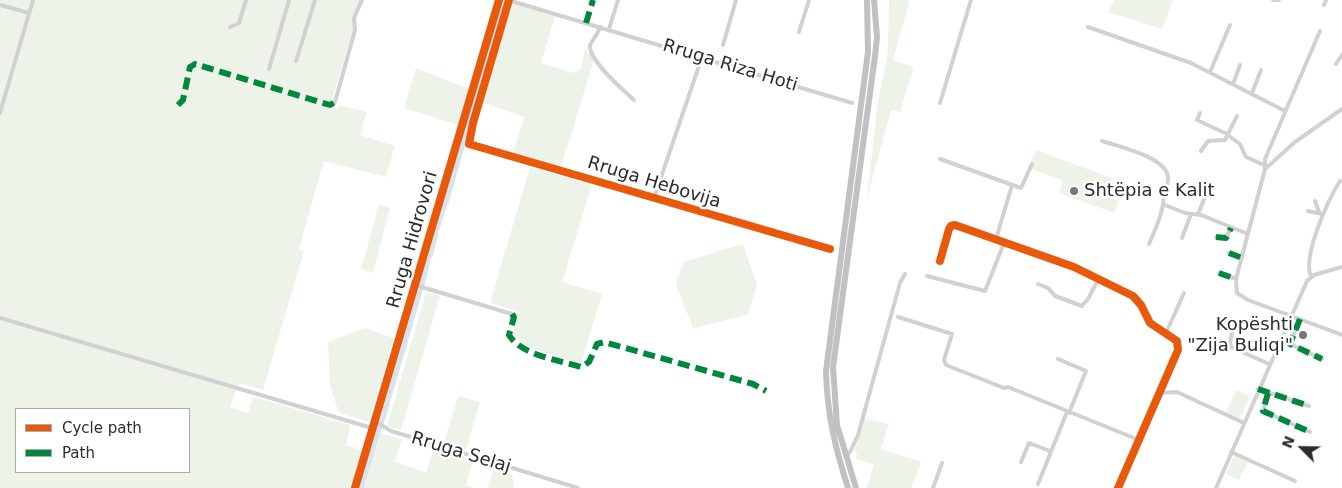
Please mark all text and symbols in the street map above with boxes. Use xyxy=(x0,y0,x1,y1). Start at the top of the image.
street label: Rruga Riza Hoti xyxy=(660,35,800,97)
street label: Rruga Hebovija xyxy=(585,152,723,214)
street label: Rruga Hidrovori xyxy=(383,169,443,311)
place label: Shtëpia e Kalit xyxy=(1084,180,1215,202)
marker: Shtëpia e Kalit xyxy=(1068,185,1080,197)
place label: Kopështi "Zija Buliqi" xyxy=(1187,314,1293,356)
marker: Kopështi "Zija Buliqi" xyxy=(1297,329,1309,341)
legend xyxy=(15,408,190,473)
text: Cycle path xyxy=(62,419,142,437)
north arrow xyxy=(1277,423,1327,473)
street label: Rruga Selaj xyxy=(409,428,513,478)
text: N xyxy=(1279,434,1298,451)
text: Path xyxy=(62,444,95,462)

